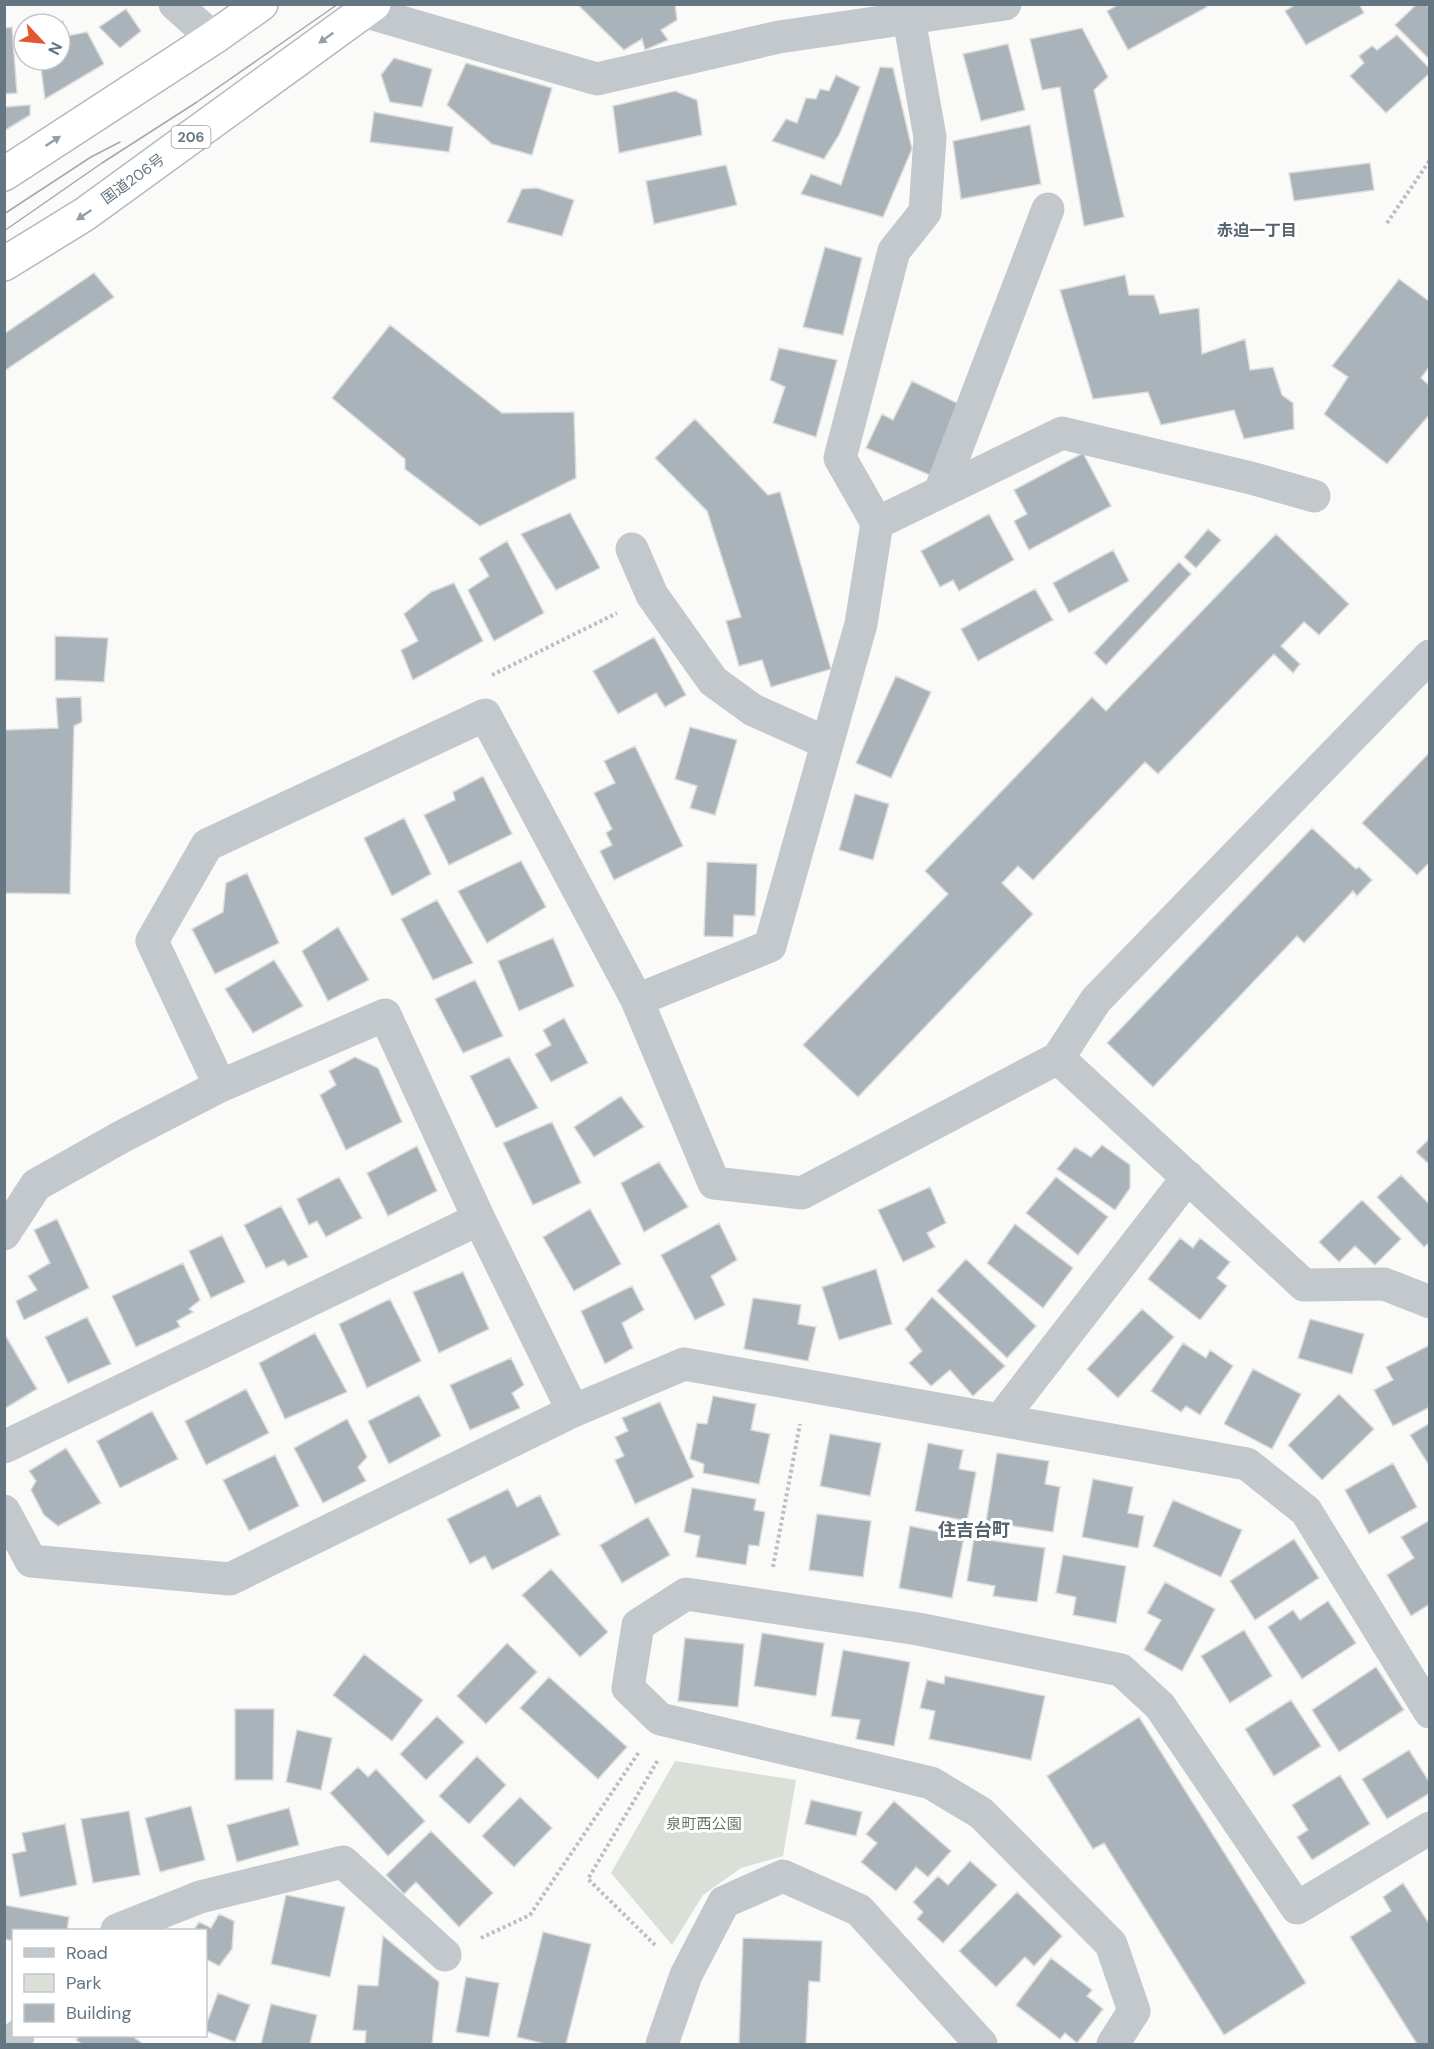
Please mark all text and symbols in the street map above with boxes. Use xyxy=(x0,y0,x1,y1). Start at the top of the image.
north arrow xyxy=(12,12,72,72)
one-way arrow xyxy=(319,32,334,44)
text: N xyxy=(43,39,67,58)
road number: 206 xyxy=(172,126,210,148)
one-way arrow xyxy=(45,136,61,147)
street label: 国道206号 xyxy=(98,149,168,209)
one-way arrow xyxy=(76,209,92,221)
district label: 赤迫一丁目 xyxy=(1217,220,1297,241)
district label: 住吉台町 xyxy=(938,1518,1010,1542)
park label: 泉町西公園 xyxy=(666,1814,742,1834)
legend xyxy=(12,1929,207,2037)
text: Road xyxy=(66,1941,108,1965)
text: Park xyxy=(66,1971,102,1995)
text: Building xyxy=(66,2001,131,2025)

